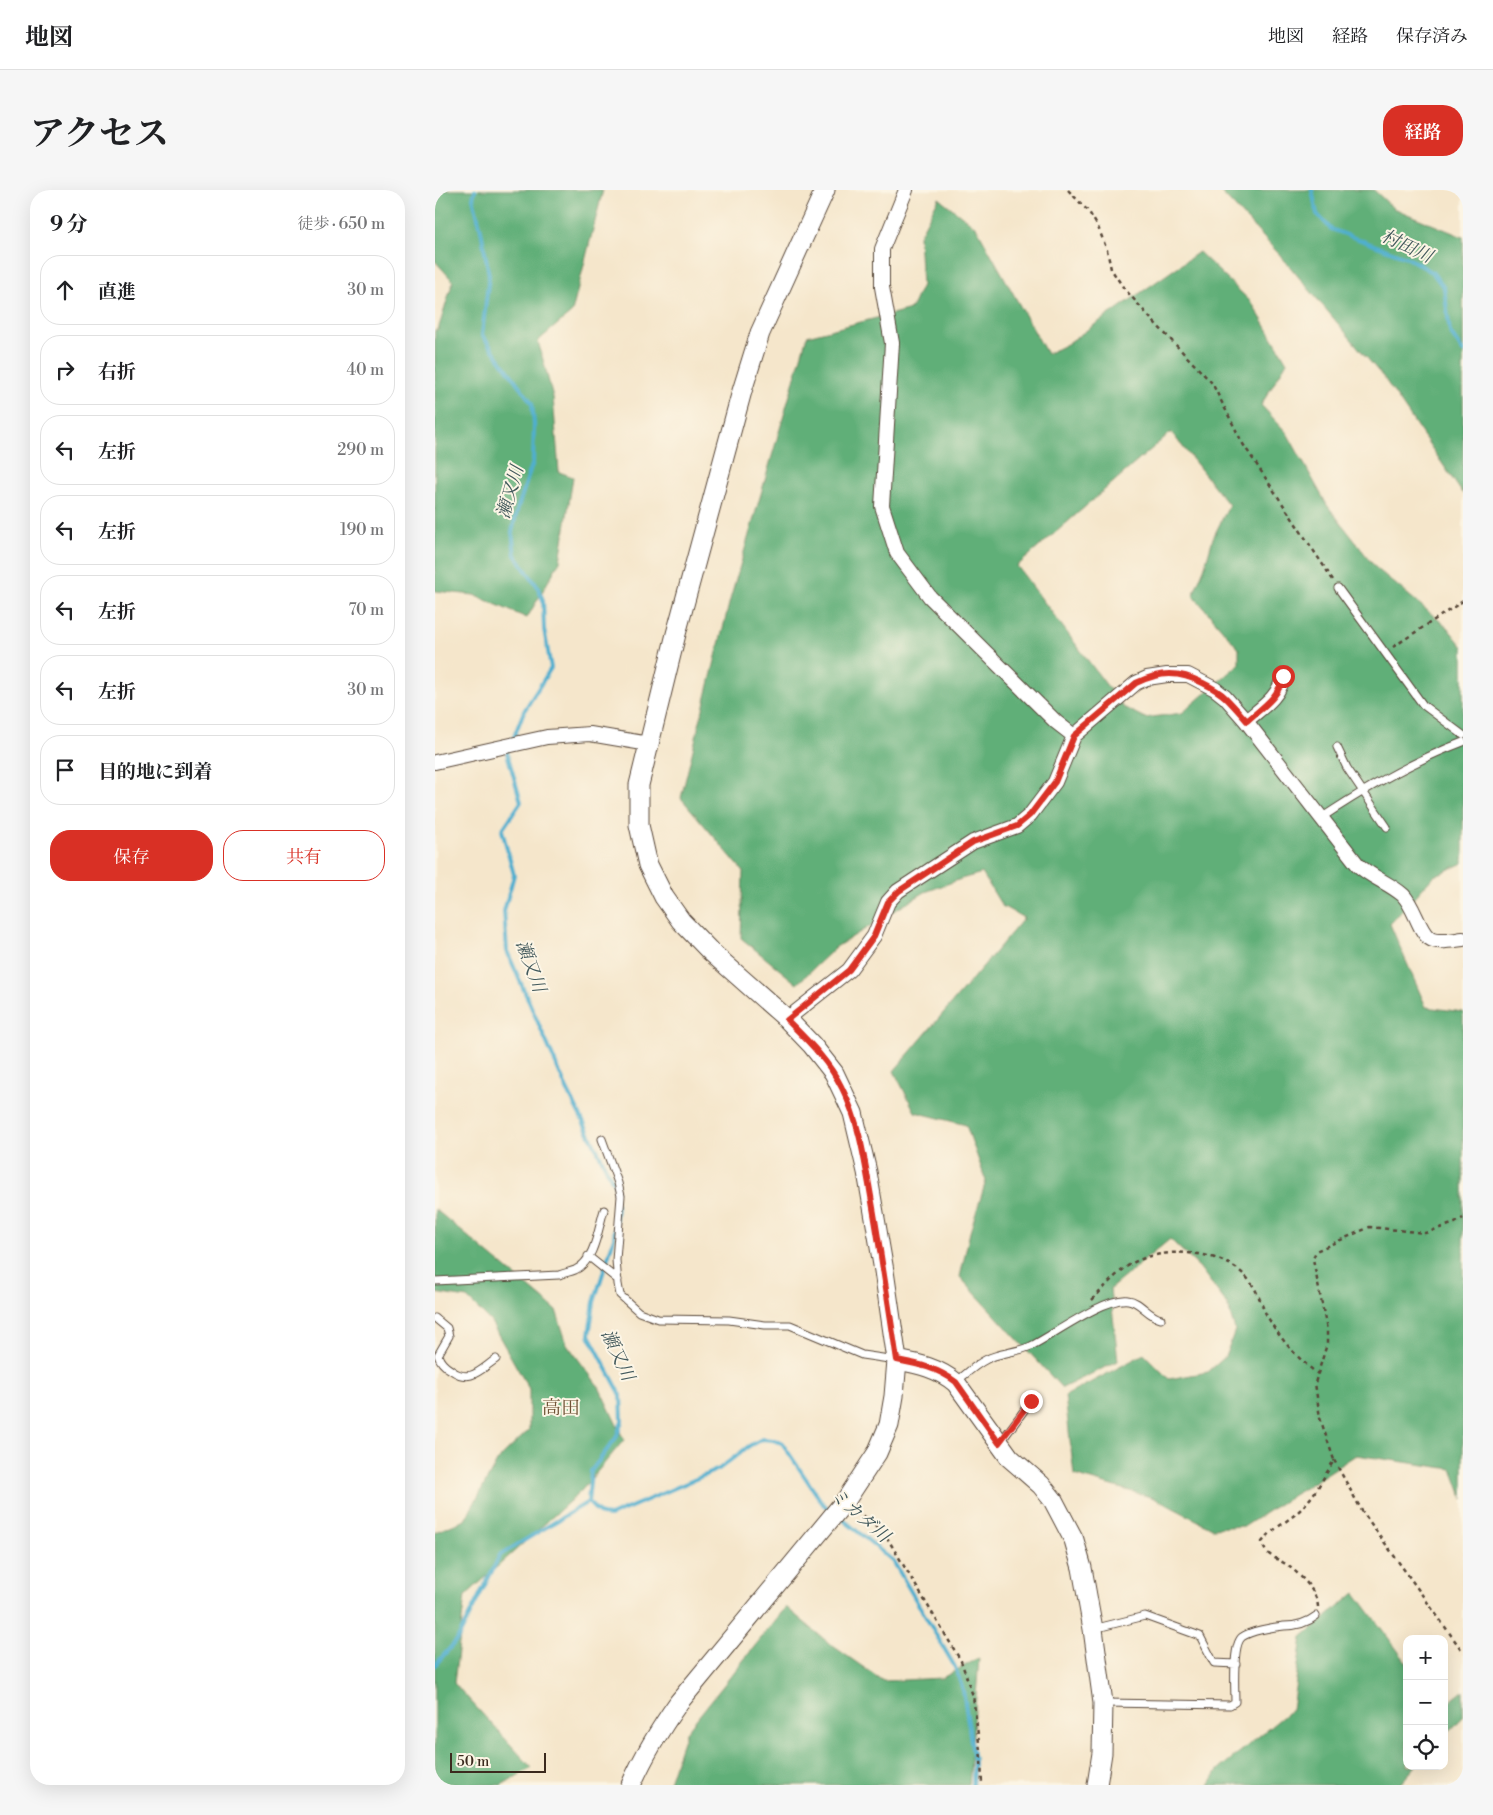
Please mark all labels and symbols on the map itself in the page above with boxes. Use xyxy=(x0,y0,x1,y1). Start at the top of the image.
water label: 村田川 xyxy=(1377,225,1438,269)
water label: 瀬又川 xyxy=(492,461,530,521)
route start xyxy=(1272,665,1295,688)
water label: 瀬又川 xyxy=(510,937,551,997)
water label: 瀬又川 xyxy=(596,1326,640,1386)
route end xyxy=(1020,1390,1043,1413)
district label: 高田 xyxy=(542,1396,580,1420)
water label: ミカダ川 xyxy=(825,1483,896,1549)
scale bar xyxy=(450,1750,546,1773)

